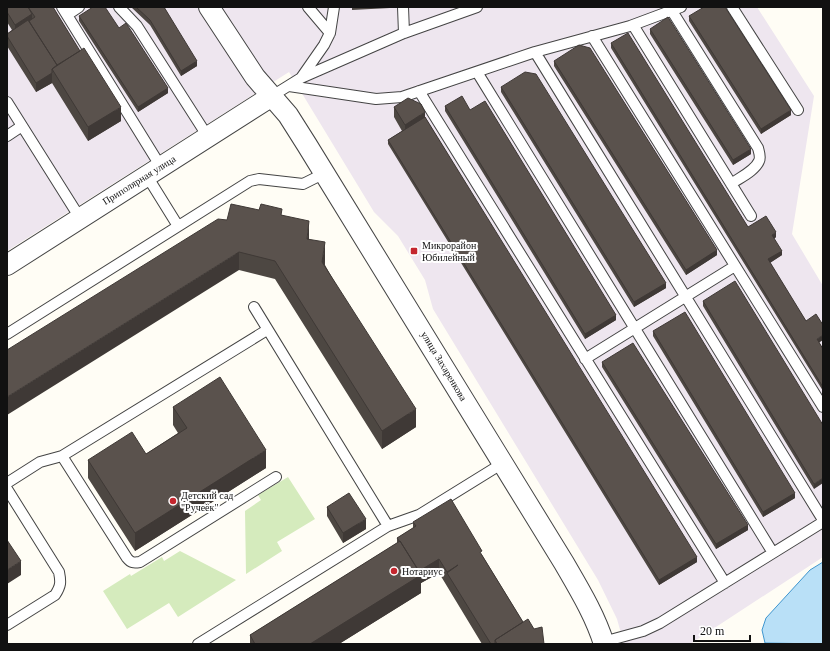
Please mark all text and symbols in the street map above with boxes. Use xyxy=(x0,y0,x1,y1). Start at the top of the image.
street label: Приполярная улица xyxy=(100,153,178,207)
place label: Микрорайон Юбилейный xyxy=(422,240,477,263)
marker: Микрорайон Юбилейный xyxy=(409,246,419,256)
street label: улица Захаренкова xyxy=(419,329,469,403)
place label: Детский сад "Ручеёк" xyxy=(181,490,233,513)
marker: Детский сад "Ручеёк" xyxy=(168,496,178,506)
marker: Нотариус xyxy=(389,566,399,576)
place label: Нотариус xyxy=(402,566,443,577)
scale bar xyxy=(694,617,750,643)
text: 20 m xyxy=(700,624,725,638)

